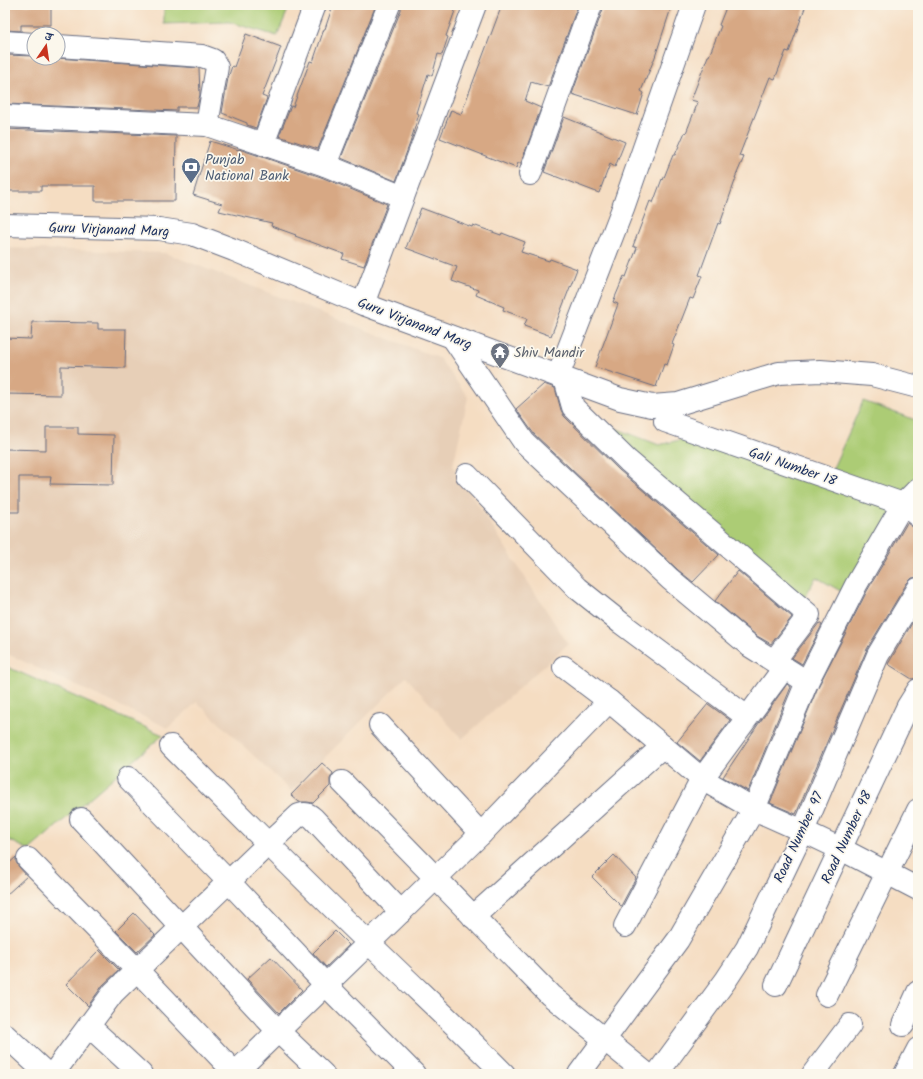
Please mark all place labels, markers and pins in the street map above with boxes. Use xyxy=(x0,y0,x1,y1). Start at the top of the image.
place label: Punjab National Bank xyxy=(205,149,289,187)
bank icon: Punjab National Bank xyxy=(180,156,202,184)
temple icon: Shiv Mandir xyxy=(489,341,511,369)
place label: Shiv Mandir xyxy=(514,342,585,364)

